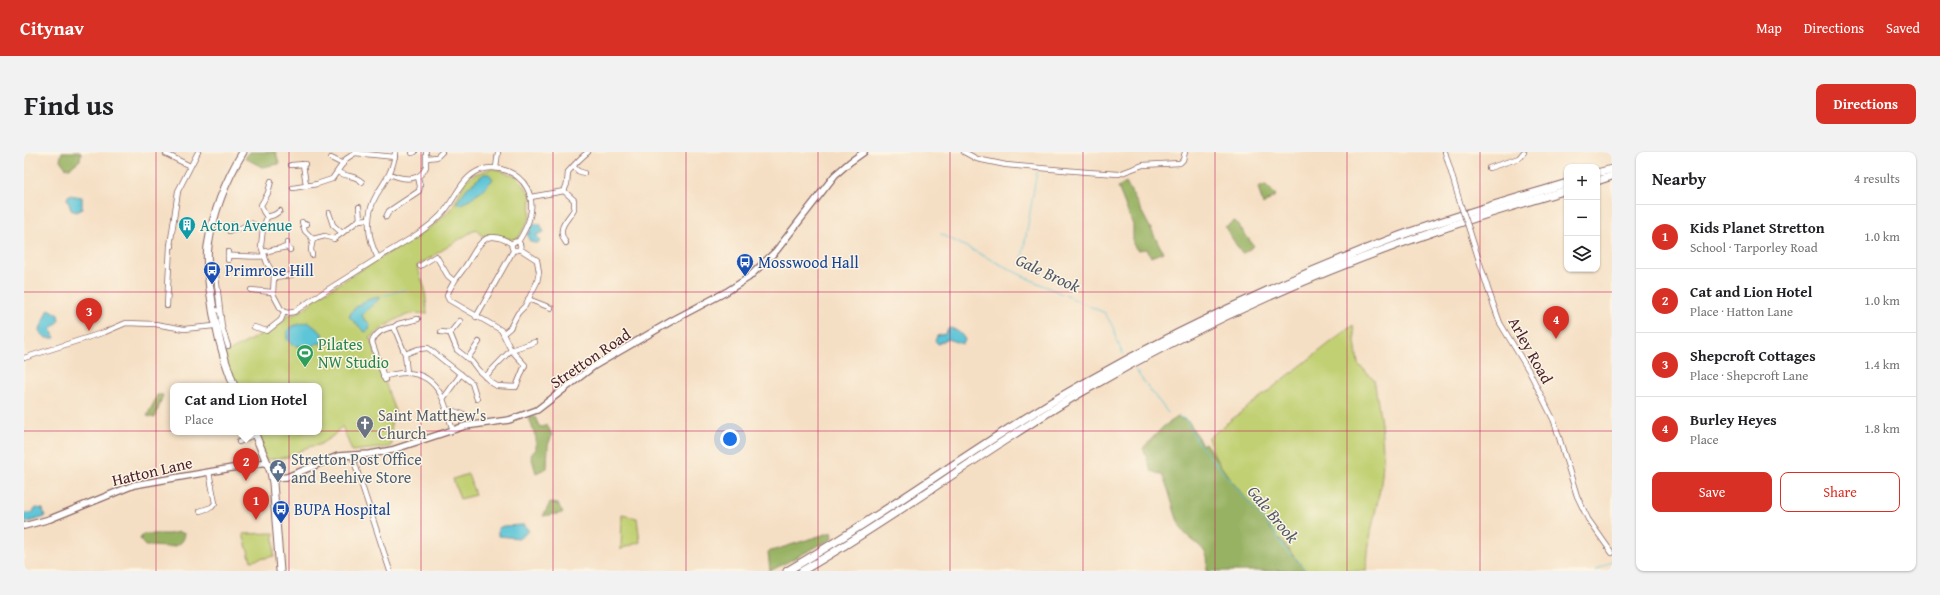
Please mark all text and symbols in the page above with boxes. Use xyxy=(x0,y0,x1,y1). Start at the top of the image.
text: Citynav xyxy=(20,14,84,42)
text: Map xyxy=(1756,18,1782,38)
text: Directions xyxy=(1804,18,1864,38)
text: Saved xyxy=(1886,18,1920,38)
text: Find us xyxy=(24,84,114,125)
button: Directions xyxy=(1816,84,1916,124)
map controls xyxy=(1564,164,1600,272)
button: + xyxy=(1564,164,1600,200)
text: Nearby xyxy=(1652,166,1706,191)
text: 4 results xyxy=(1854,169,1900,188)
button: − xyxy=(1564,200,1600,236)
place label: Acton Avenue xyxy=(200,213,292,237)
building icon: Acton Avenue xyxy=(177,215,197,240)
text: Kids Planet Stretton xyxy=(1690,217,1825,238)
text: 1 xyxy=(1662,227,1668,246)
text: 1.0 km xyxy=(1864,227,1900,246)
button: layers xyxy=(1564,236,1600,272)
text: School · Tarporley Road xyxy=(1690,238,1818,257)
water label: Gale Brook xyxy=(1012,247,1085,298)
place label: Mosswood Hall xyxy=(758,250,859,274)
bus stop icon: Mosswood Hall xyxy=(735,252,755,277)
place label: Primrose Hill xyxy=(225,258,314,282)
bus stop icon: Primrose Hill xyxy=(202,260,222,285)
text: Cat and Lion Hotel xyxy=(1690,281,1812,302)
text: 2 xyxy=(1662,291,1668,310)
text: 1.0 km xyxy=(1864,291,1900,310)
pin: 3 xyxy=(76,298,102,331)
text: Place · Hatton Lane xyxy=(1690,302,1793,321)
pin: 4 xyxy=(1543,306,1569,339)
street label: Arley Road xyxy=(1503,312,1559,388)
street label: Stretton Road xyxy=(545,322,636,394)
place label: Pilates NW Studio xyxy=(318,332,389,374)
sports icon: Pilates NW Studio xyxy=(295,343,315,368)
text: Shepcroft Cottages xyxy=(1690,345,1816,366)
text: 3 xyxy=(1662,355,1668,374)
text: 1.4 km xyxy=(1864,355,1900,374)
text: Place · Shepcroft Lane xyxy=(1690,366,1808,385)
popup xyxy=(170,383,322,435)
text: Cat and Lion Hotel xyxy=(185,389,307,410)
place label: Saint Matthew's Church xyxy=(378,403,486,445)
text: Burley Heyes xyxy=(1690,409,1777,430)
text: Place xyxy=(185,410,214,429)
church icon: Saint Matthew's Church xyxy=(355,414,375,439)
text: 4 xyxy=(1662,419,1668,438)
text: 1.8 km xyxy=(1864,419,1900,438)
your location xyxy=(720,429,740,449)
text: Place xyxy=(1690,430,1719,449)
place label: Stretton Post Office and Beehive Store xyxy=(291,447,422,489)
pin: 2 xyxy=(233,448,259,481)
street label: Hatton Lane xyxy=(109,450,195,492)
public building icon: Stretton Post Office and Beehive Store xyxy=(268,458,288,483)
button: Save xyxy=(1652,472,1772,512)
button: Share xyxy=(1780,472,1900,512)
water label: Gale Brook xyxy=(1242,479,1305,548)
pin: 1 xyxy=(243,487,269,520)
place label: BUPA Hospital xyxy=(294,497,391,521)
bus stop icon: BUPA Hospital xyxy=(271,499,291,524)

